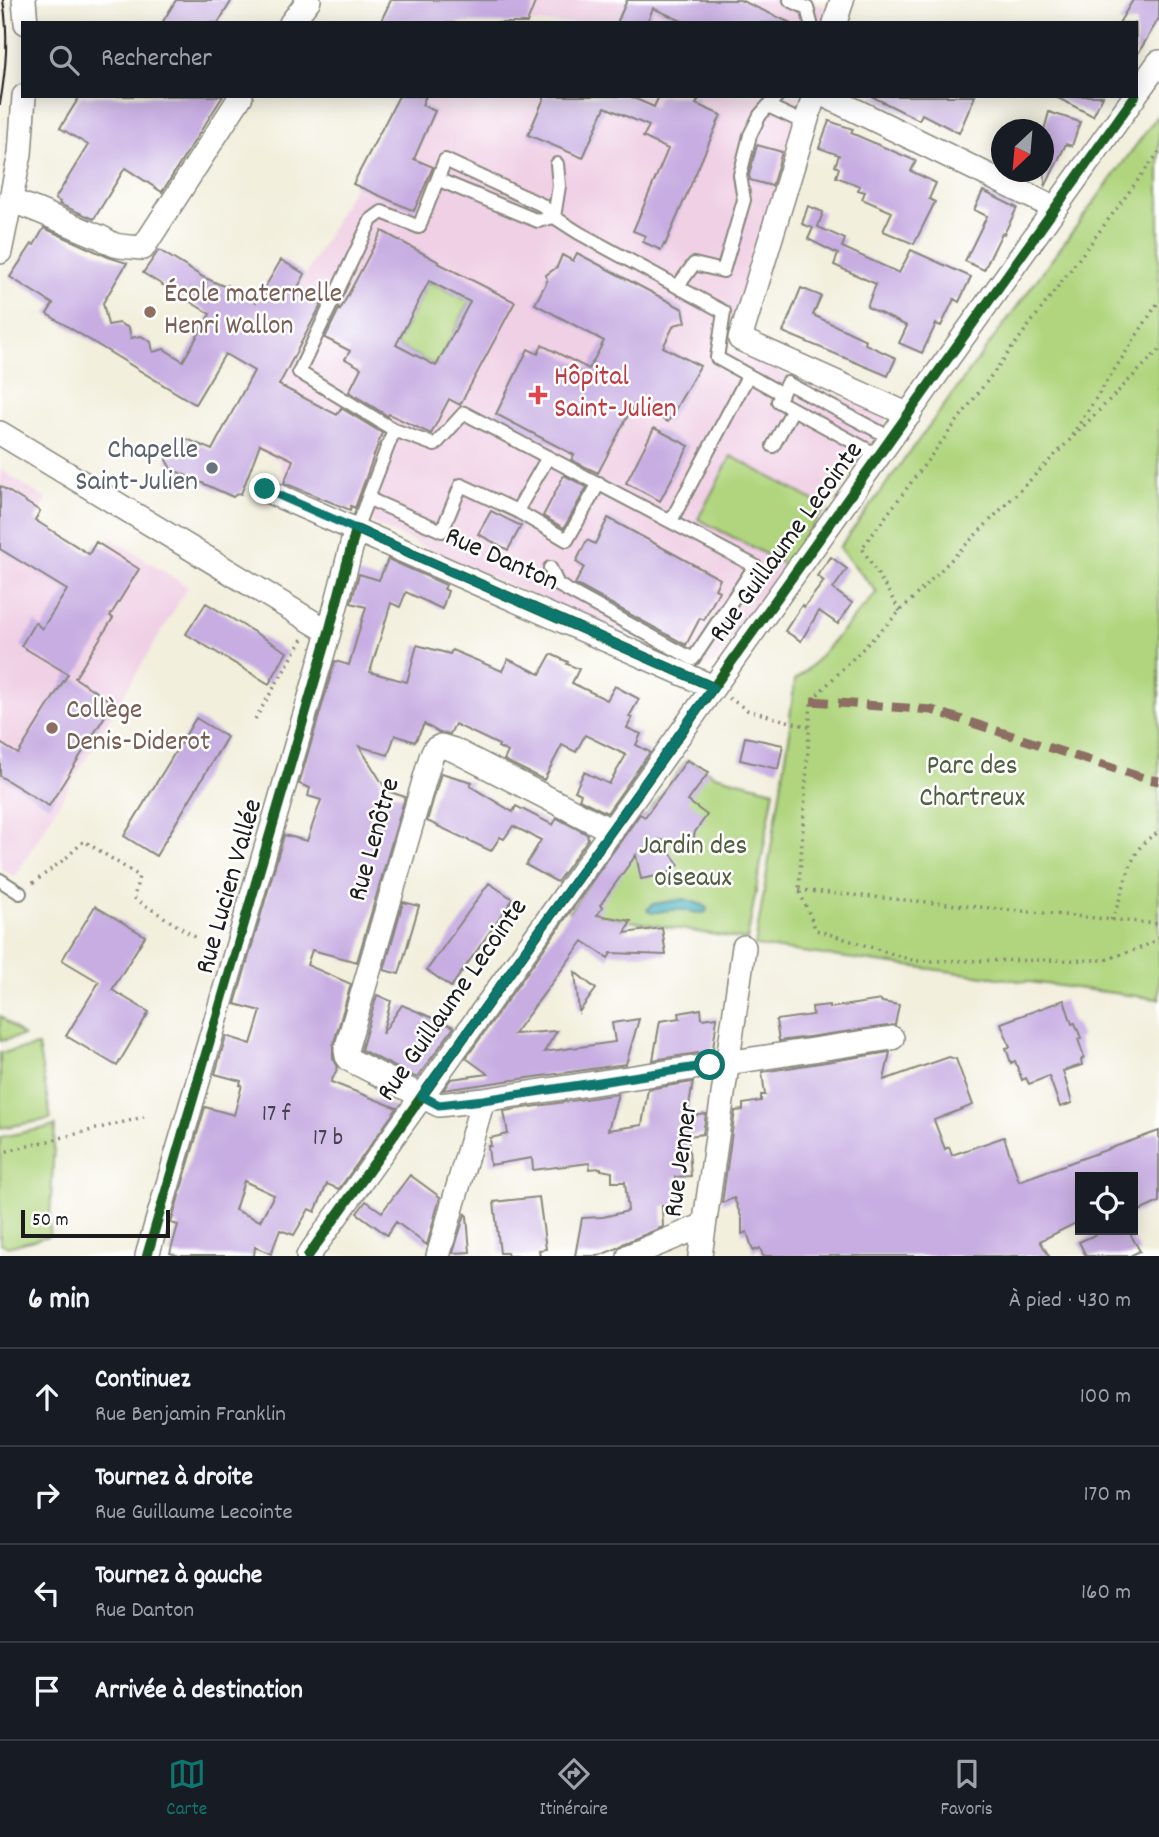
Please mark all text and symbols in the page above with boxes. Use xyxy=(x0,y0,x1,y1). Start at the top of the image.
search box xyxy=(21,21,1138,98)
icon: search xyxy=(45,41,83,79)
text: Rechercher xyxy=(101,41,212,78)
north arrow xyxy=(991,119,1054,182)
place label: École maternelle Henri Wallon xyxy=(164,276,342,348)
marker: École maternelle Henri Wallon xyxy=(142,304,158,320)
place label: Hôpital Saint-Julien xyxy=(554,359,677,431)
marker: Hôpital Saint-Julien xyxy=(528,385,548,405)
place label: Chapelle Saint-Julien xyxy=(75,432,198,504)
street label: Rue Guillaume Lecointe xyxy=(701,434,875,652)
marker: Chapelle Saint-Julien xyxy=(204,460,220,476)
route end xyxy=(249,473,280,504)
street label: Rue Danton xyxy=(438,518,564,604)
place label: Collège Denis-Diderot xyxy=(66,692,210,764)
marker: Collège Denis-Diderot xyxy=(44,720,60,736)
park label: Parc des Chartreux xyxy=(919,748,1025,820)
street label: Rue Lenôtre xyxy=(339,774,413,906)
street label: Rue Lucien Vallée xyxy=(187,795,275,979)
park label: Jardin des oiseaux xyxy=(639,828,747,900)
street label: Rue Guillaume Lecointe xyxy=(369,891,539,1111)
route start xyxy=(694,1049,725,1080)
house number: 17 f xyxy=(262,1098,291,1132)
street label: Rue Jenner xyxy=(655,1099,711,1220)
house number: 17 b xyxy=(313,1122,343,1156)
map controls xyxy=(1075,1172,1138,1235)
button: locate xyxy=(1075,1172,1138,1235)
scale bar xyxy=(21,1207,170,1239)
text: 50 m xyxy=(32,1208,69,1235)
text: 6 min xyxy=(28,1280,90,1323)
text: À pied · 430 m xyxy=(1009,1285,1131,1318)
text: Continuez xyxy=(95,1362,190,1399)
icon: ahead xyxy=(28,1378,66,1416)
text: 100 m xyxy=(1080,1381,1131,1414)
text: Rue Benjamin Franklin xyxy=(95,1399,286,1432)
text: Tournez à droite xyxy=(95,1460,253,1497)
icon: right xyxy=(28,1476,66,1514)
text: 170 m xyxy=(1084,1479,1131,1512)
text: Rue Guillaume Lecointe xyxy=(95,1497,293,1530)
text: Tournez à gauche xyxy=(95,1558,262,1595)
icon: left xyxy=(28,1574,66,1612)
text: 160 m xyxy=(1081,1577,1131,1610)
text: Rue Danton xyxy=(95,1595,194,1628)
icon: arrive xyxy=(28,1672,66,1710)
text: Arrivée à destination xyxy=(95,1673,303,1710)
tab: Carte xyxy=(166,1755,207,1824)
tab: Itinéraire xyxy=(540,1755,608,1824)
tab: Favoris xyxy=(940,1755,993,1824)

